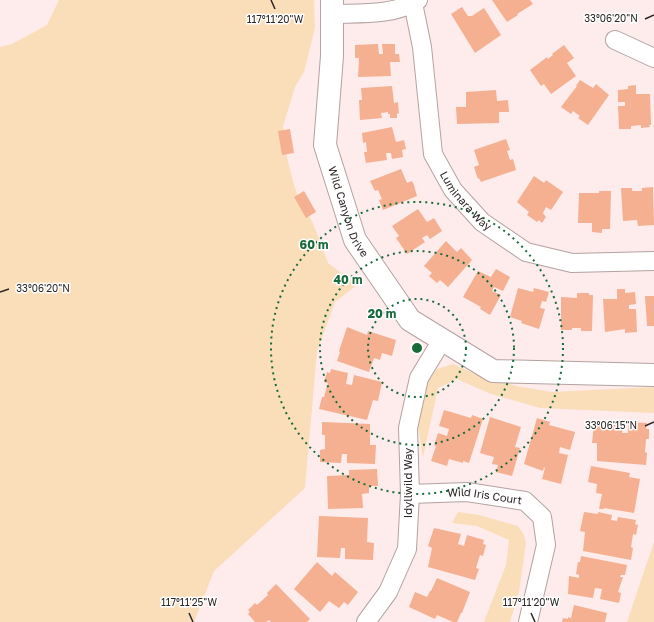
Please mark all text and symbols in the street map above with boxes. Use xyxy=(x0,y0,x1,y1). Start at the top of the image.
text: 33°06'20"N xyxy=(584,12,638,24)
text: 117°11'20"W xyxy=(247,13,304,25)
street label: Wild Canyon Drive xyxy=(326,165,372,259)
street label: Luminara Way xyxy=(438,169,494,233)
text: 60 m xyxy=(300,237,328,252)
text: 40 m xyxy=(334,272,362,287)
text: 33°06'20"N xyxy=(16,282,70,294)
text: 20 m xyxy=(368,306,396,321)
centre of rings xyxy=(410,341,424,355)
text: 33°06'15"N xyxy=(585,419,637,431)
street label: Idyllwild Way xyxy=(401,448,414,518)
street label: Wild Iris Court xyxy=(447,485,523,506)
text: 117°11'25"W xyxy=(161,596,217,608)
text: 117°11'20"W xyxy=(503,596,560,608)

